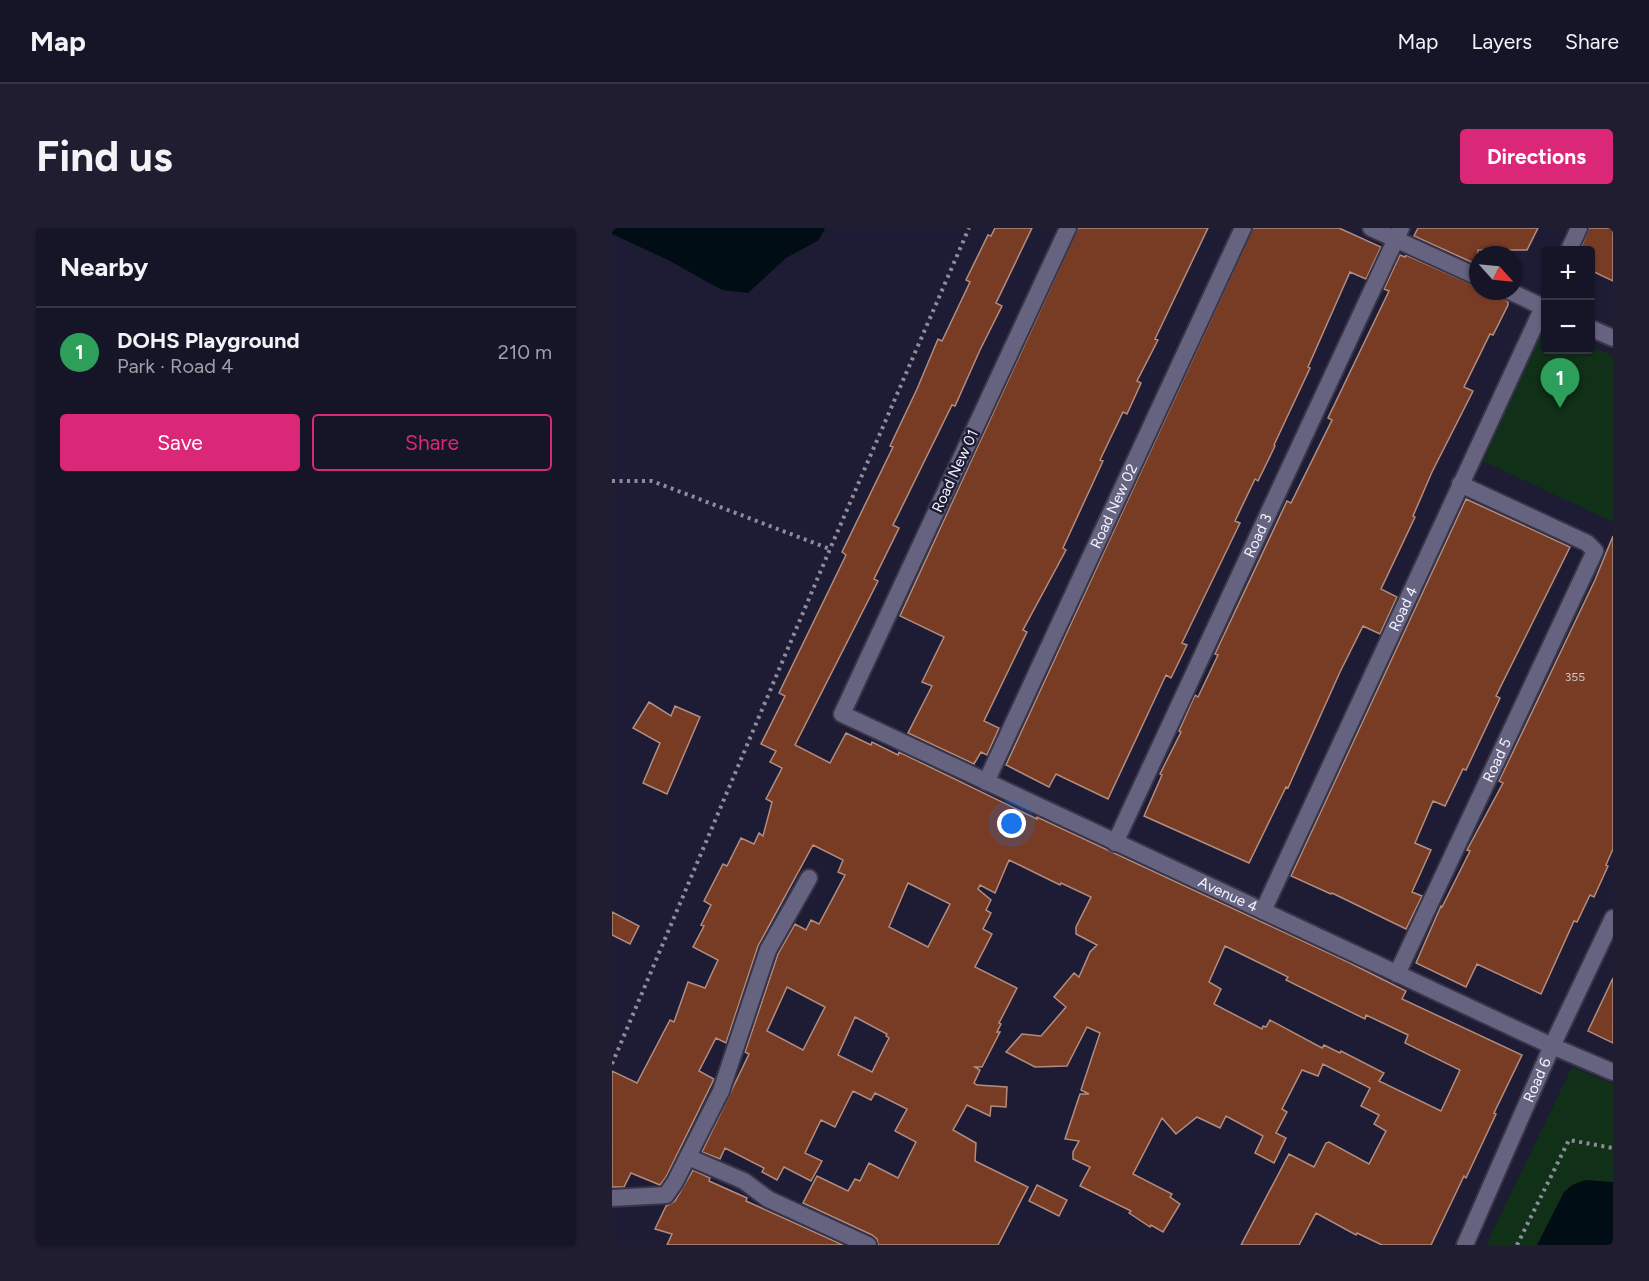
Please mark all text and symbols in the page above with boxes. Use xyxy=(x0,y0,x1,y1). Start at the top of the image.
text: Map xyxy=(30,24,86,58)
text: Map xyxy=(1398,29,1438,54)
text: Layers xyxy=(1471,29,1532,54)
text: Share xyxy=(1565,29,1619,54)
button: Directions xyxy=(1460,129,1613,184)
text: Find us xyxy=(36,131,173,182)
north arrow xyxy=(1469,246,1523,300)
map controls xyxy=(1541,246,1595,354)
button: + xyxy=(1541,246,1595,300)
text: Nearby xyxy=(60,251,148,283)
button: − xyxy=(1541,300,1595,354)
text: DOHS Playground xyxy=(117,327,300,354)
text: 1 xyxy=(75,340,84,364)
text: 210 m xyxy=(498,340,552,364)
text: Park · Road 4 xyxy=(117,354,233,378)
pin: 1 xyxy=(1540,358,1580,408)
button: Save xyxy=(60,414,300,471)
button: Share xyxy=(312,414,552,471)
street label: Road New 01 xyxy=(928,427,982,515)
street label: Road New 02 xyxy=(1087,461,1141,551)
street label: Road 3 xyxy=(1240,511,1276,560)
street label: Road 4 xyxy=(1385,584,1421,634)
house number: 355 xyxy=(1565,670,1585,684)
street label: Road 5 xyxy=(1479,735,1515,785)
your location xyxy=(997,809,1026,838)
street label: Avenue 4 xyxy=(1195,873,1261,916)
street label: Road 6 xyxy=(1519,1055,1555,1105)

